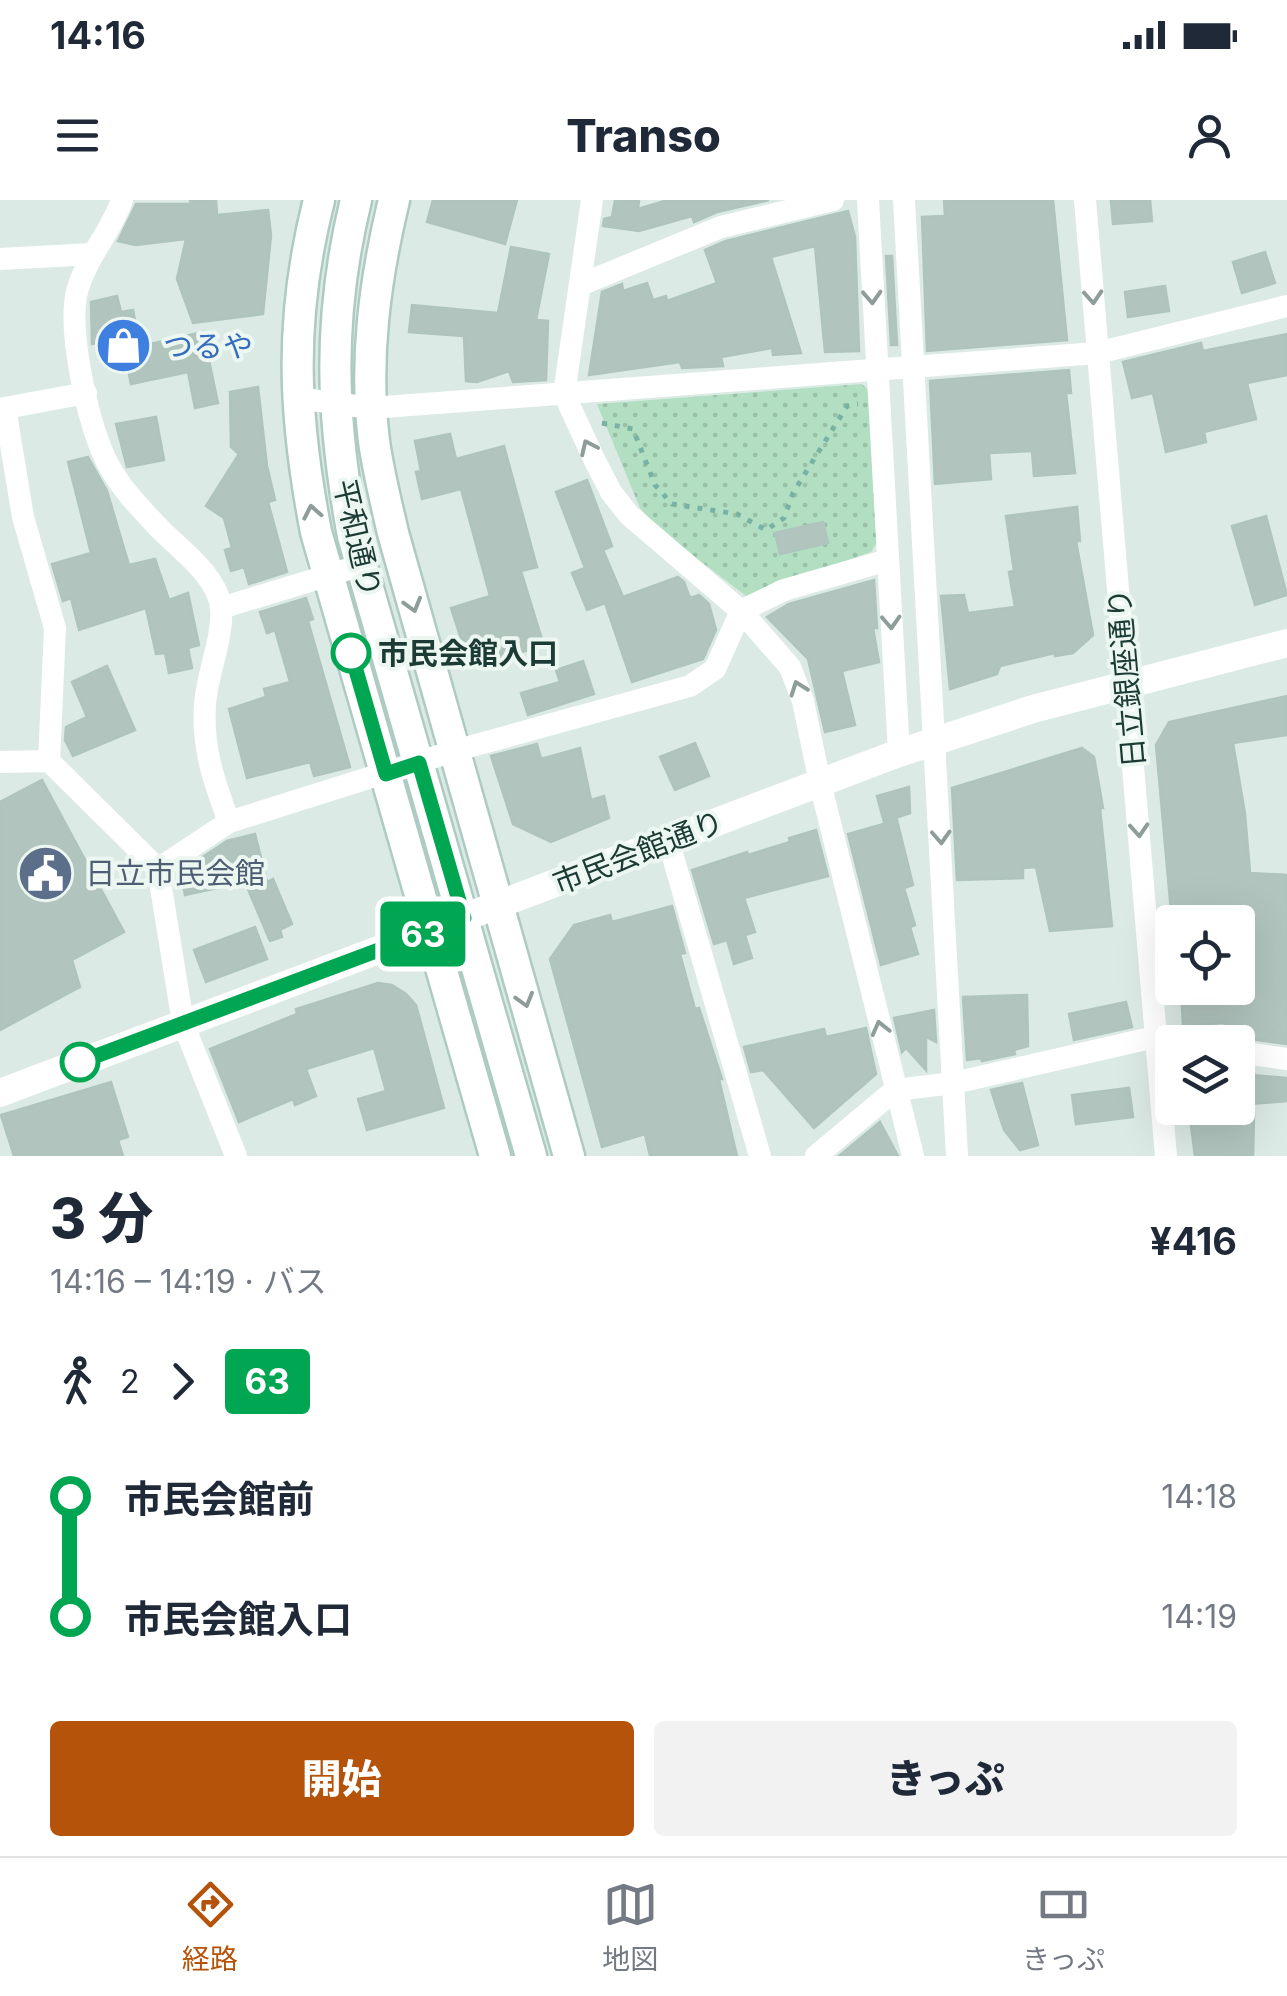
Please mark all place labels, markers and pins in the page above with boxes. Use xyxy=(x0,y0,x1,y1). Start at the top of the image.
shop icon: つるや xyxy=(94,316,154,376)
place label: つるや xyxy=(163,328,253,364)
marker: 市民会館入口 xyxy=(332,634,370,672)
place label: 市民会館入口 xyxy=(378,635,558,671)
public building icon: 日立市民会館 xyxy=(16,843,76,903)
place label: 日立市民会館 xyxy=(85,855,265,891)
unlabelled marker xyxy=(61,1043,99,1081)

